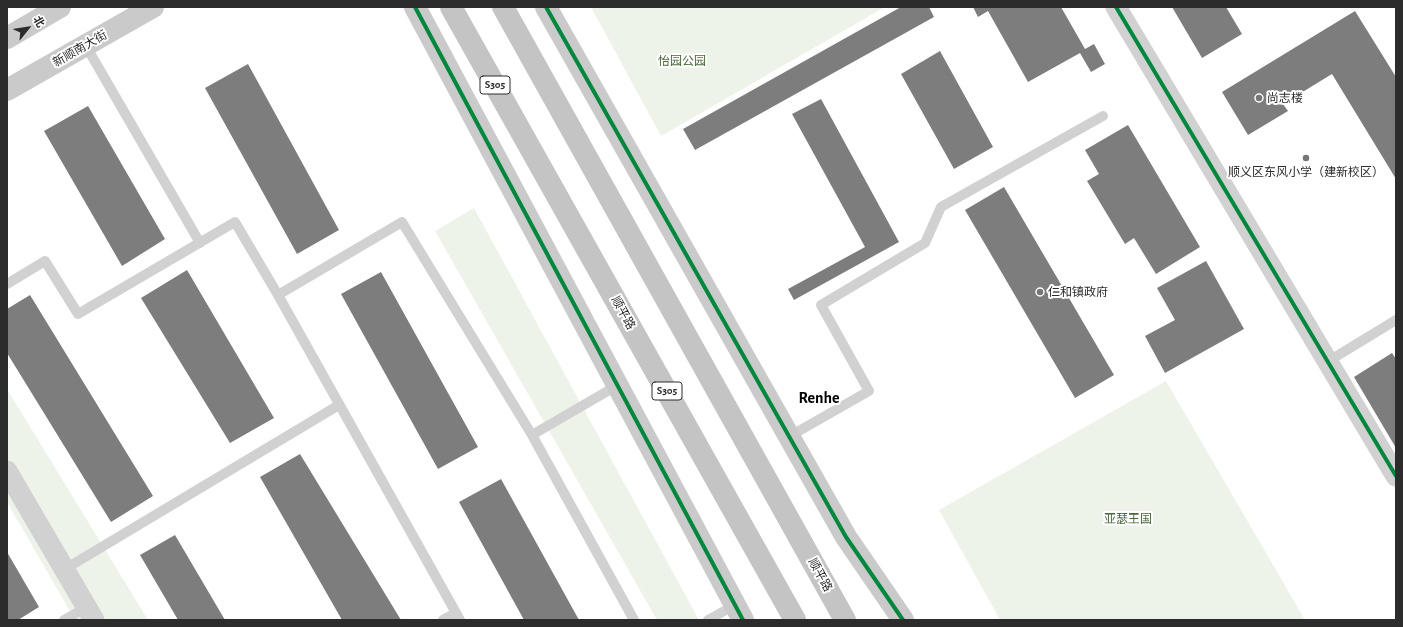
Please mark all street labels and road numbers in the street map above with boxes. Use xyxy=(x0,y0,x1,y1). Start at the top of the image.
street label: 新顺南大街 xyxy=(50,28,110,70)
road number: S305 xyxy=(480,76,510,94)
street label: 顺平路 xyxy=(608,294,638,332)
road number: S305 xyxy=(652,382,682,400)
street label: 顺平路 xyxy=(805,556,835,594)

